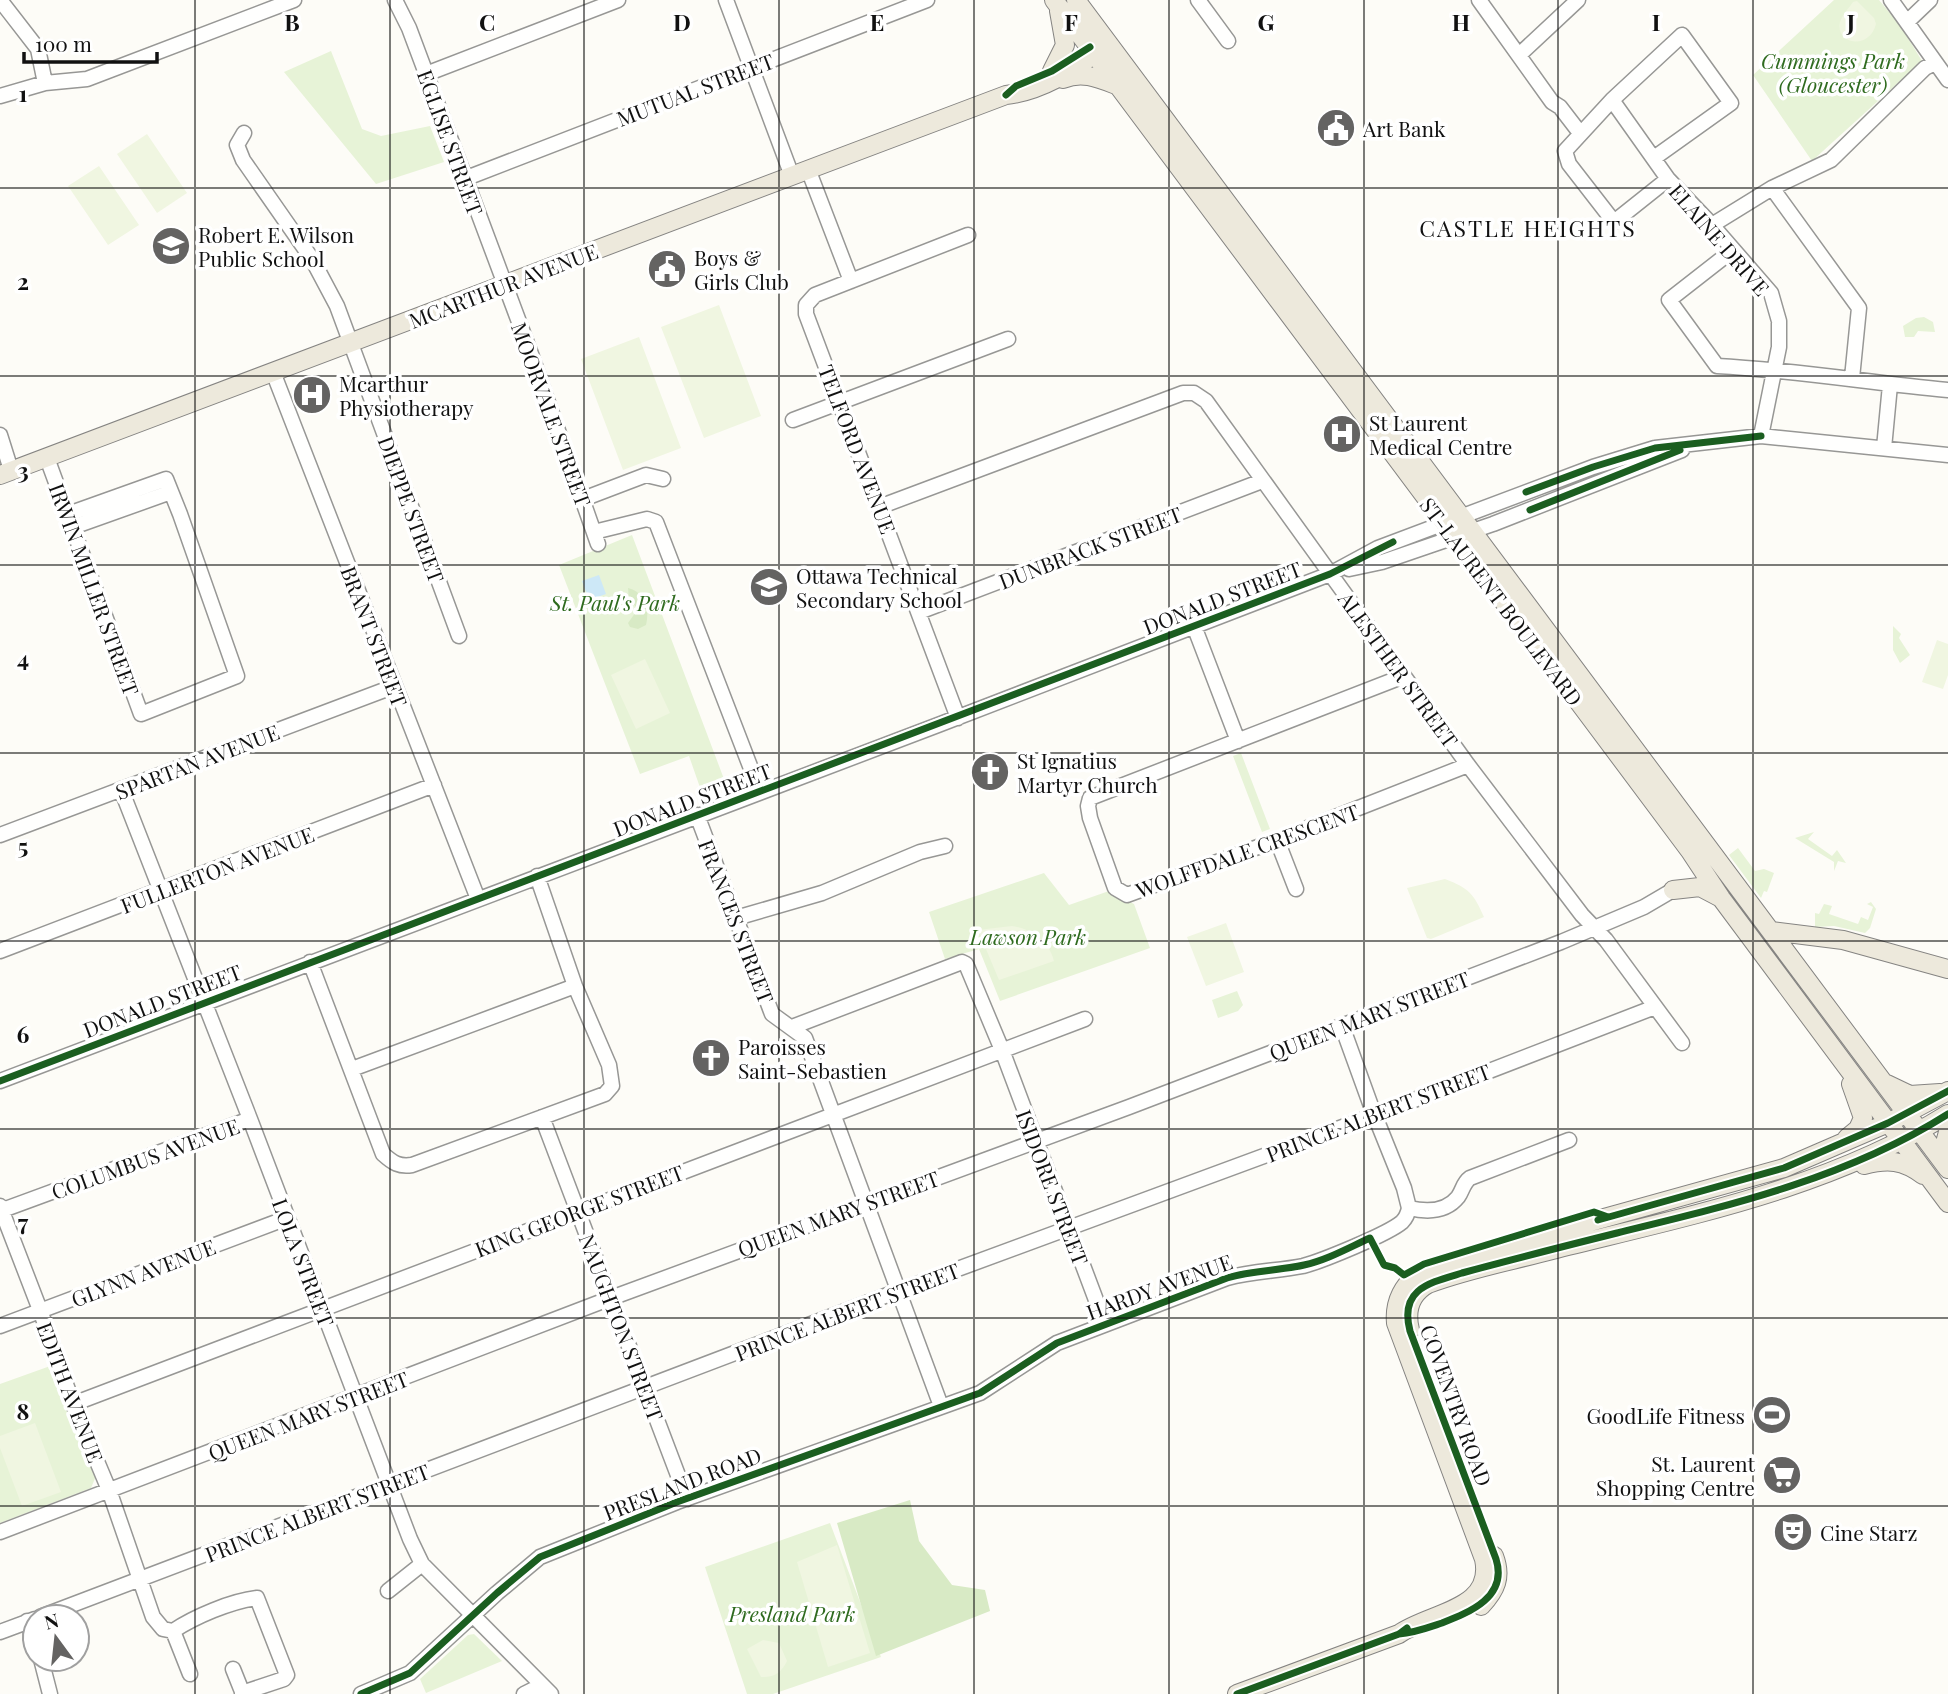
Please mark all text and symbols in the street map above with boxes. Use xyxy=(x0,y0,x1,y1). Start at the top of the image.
text: B xyxy=(284,6,300,37)
text: C xyxy=(479,6,495,37)
text: D xyxy=(673,6,691,37)
text: E xyxy=(870,6,884,37)
text: F xyxy=(1064,6,1078,37)
text: G xyxy=(1258,6,1275,37)
text: H xyxy=(1452,6,1470,37)
text: I xyxy=(1652,6,1660,37)
text: J xyxy=(1846,6,1855,37)
scale bar xyxy=(24,21,158,65)
text: 100 m xyxy=(35,29,92,57)
street label: MUTUAL STREET xyxy=(612,46,778,132)
park label: Cummings Park (Gloucester) xyxy=(1761,46,1905,98)
street label: EGLISE STREET xyxy=(412,65,490,219)
text: 1 xyxy=(19,77,28,108)
public building icon: Art Bank xyxy=(1315,107,1357,149)
place label: Art Bank xyxy=(1362,114,1446,142)
street label: ELAINE DRIVE xyxy=(1664,177,1776,301)
district label: CASTLE HEIGHTS xyxy=(1419,212,1637,243)
place label: Robert E. Wilson Public School xyxy=(198,220,354,272)
school or university icon: Robert E. Wilson Public School xyxy=(150,225,192,267)
street label: MCARTHUR AVENUE xyxy=(405,236,601,334)
place label: Boys & Girls Club xyxy=(694,243,789,295)
public building icon: Boys & Girls Club xyxy=(646,248,688,290)
text: 2 xyxy=(17,265,29,296)
street label: MOORVALE STREET xyxy=(506,318,598,510)
street label: TELFORD AVENUE xyxy=(813,361,903,537)
place label: Mcarthur Physiotherapy xyxy=(339,369,474,421)
hospital icon: Mcarthur Physiotherapy xyxy=(291,374,333,416)
place label: St Laurent Medical Centre xyxy=(1369,408,1512,460)
hospital icon: St Laurent Medical Centre xyxy=(1321,413,1363,455)
street label: DIEPPE STREET xyxy=(372,432,452,586)
text: 3 xyxy=(17,454,29,485)
street label: IRWIN MILLER STREET xyxy=(44,479,146,699)
street label: ST-LAURENT BOULEVARD xyxy=(1414,491,1590,711)
street label: DUNBRACK STREET xyxy=(995,499,1185,595)
street label: DONALD STREET xyxy=(1139,554,1305,640)
place label: Ottawa Technical Secondary School xyxy=(796,561,962,613)
street label: BRANT STREET xyxy=(335,562,415,710)
school or university icon: Ottawa Technical Secondary School xyxy=(748,566,790,608)
street label: ALESTHER STREET xyxy=(1332,585,1465,753)
park label: St. Paul's Park xyxy=(549,588,680,616)
text: 4 xyxy=(17,642,29,673)
street label: SPARTAN AVENUE xyxy=(111,717,283,805)
place label: St Ignatius Martyr Church xyxy=(1017,746,1158,798)
church icon: St Ignatius Martyr Church xyxy=(969,751,1011,793)
street label: DONALD STREET xyxy=(609,756,775,842)
street label: WOLFFDALE CRESCENT xyxy=(1131,797,1362,904)
street label: FULLERTON AVENUE xyxy=(116,819,318,919)
text: 5 xyxy=(18,830,28,861)
street label: FRANCES STREET xyxy=(693,835,781,1007)
park label: Lawson Park xyxy=(969,922,1086,950)
street label: DONALD STREET xyxy=(79,957,245,1043)
street label: QUEEN MARY STREET xyxy=(1265,964,1473,1066)
text: 6 xyxy=(17,1018,30,1049)
place label: Paroisses Saint-Sebastien xyxy=(738,1032,887,1084)
church icon: Paroisses Saint-Sebastien xyxy=(690,1037,732,1079)
street label: PRINCE ALBERT STREET xyxy=(1262,1056,1494,1168)
street label: ISIDORE STREET xyxy=(1010,1105,1096,1269)
street label: COLUMBUS AVENUE xyxy=(47,1111,243,1205)
street label: KING GEORGE STREET xyxy=(471,1157,687,1263)
street label: QUEEN MARY STREET xyxy=(733,1163,943,1263)
street label: LOLA STREET xyxy=(267,1194,341,1330)
text: 7 xyxy=(18,1206,29,1237)
street label: NAUGHTON STREET xyxy=(573,1230,671,1424)
street label: GLYNN AVENUE xyxy=(67,1232,219,1312)
street label: HARDY AVENUE xyxy=(1082,1247,1236,1325)
street label: PRINCE ALBERT STREET xyxy=(731,1255,963,1367)
street label: EDITH AVENUE xyxy=(31,1318,111,1466)
street label: COVENTRY ROAD xyxy=(1415,1320,1499,1490)
street label: QUEEN MARY STREET xyxy=(204,1364,412,1466)
sports icon: GoodLife Fitness xyxy=(1751,1394,1793,1436)
text: 8 xyxy=(17,1395,29,1426)
place label: GoodLife Fitness xyxy=(1587,1401,1745,1429)
street label: PRESLAND ROAD xyxy=(599,1440,765,1526)
place label: St. Laurent Shopping Centre xyxy=(1596,1449,1756,1501)
supermarket icon: St. Laurent Shopping Centre xyxy=(1761,1454,1803,1496)
street label: PRINCE ALBERT STREET xyxy=(201,1456,433,1568)
theatre icon: Cine Starz xyxy=(1772,1511,1814,1553)
place label: Cine Starz xyxy=(1820,1518,1918,1546)
park label: Presland Park xyxy=(728,1599,855,1627)
north arrow xyxy=(21,1603,91,1673)
text: N xyxy=(41,1606,62,1635)

